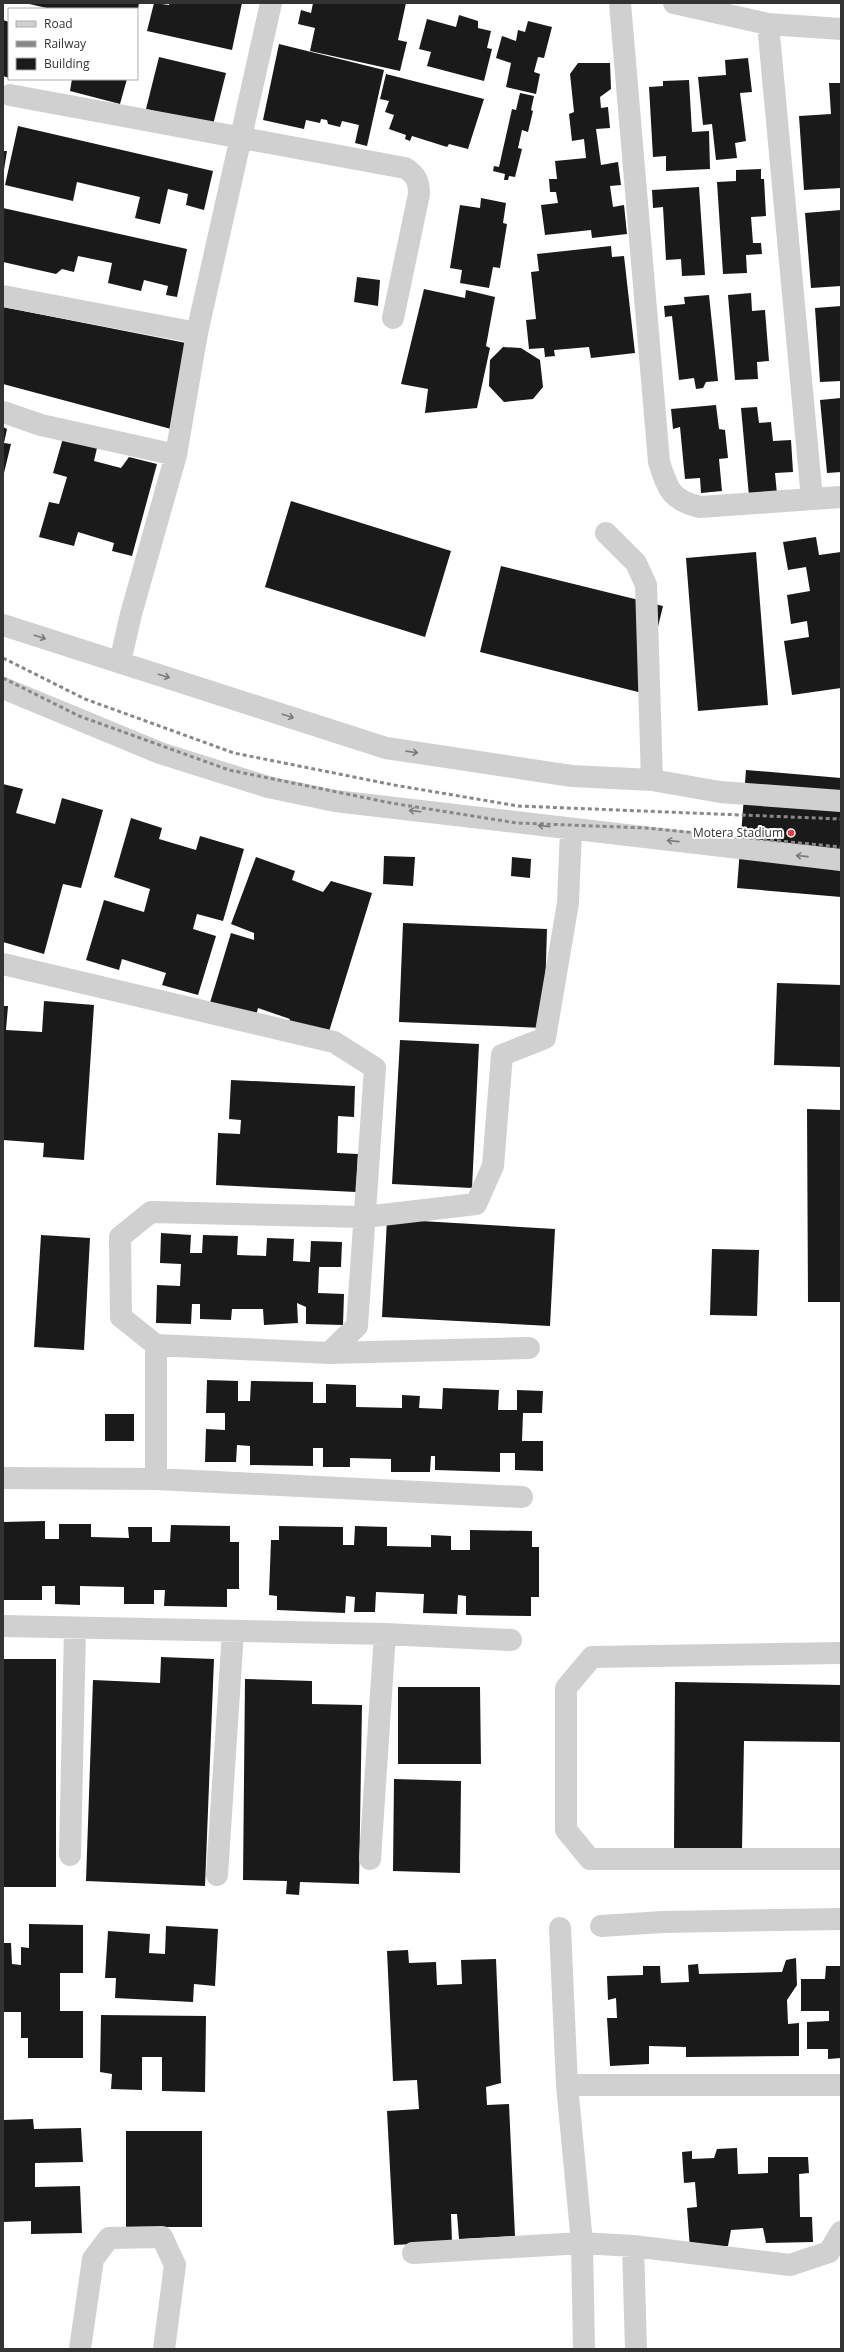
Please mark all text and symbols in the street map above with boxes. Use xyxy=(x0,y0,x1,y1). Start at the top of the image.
legend xyxy=(8,8,138,80)
text: Road xyxy=(44,15,73,32)
text: Railway xyxy=(44,35,87,52)
text: Building xyxy=(44,55,90,72)
one-way arrow xyxy=(34,634,47,641)
one-way arrow xyxy=(157,673,170,680)
one-way arrow xyxy=(281,713,294,720)
one-way arrow xyxy=(406,748,419,756)
one-way arrow xyxy=(409,807,422,815)
one-way arrow xyxy=(538,823,551,830)
place label: Motera Stadium xyxy=(693,824,783,841)
marker: Motera Stadium xyxy=(786,828,796,838)
one-way arrow xyxy=(667,837,680,845)
one-way arrow xyxy=(796,852,809,860)

